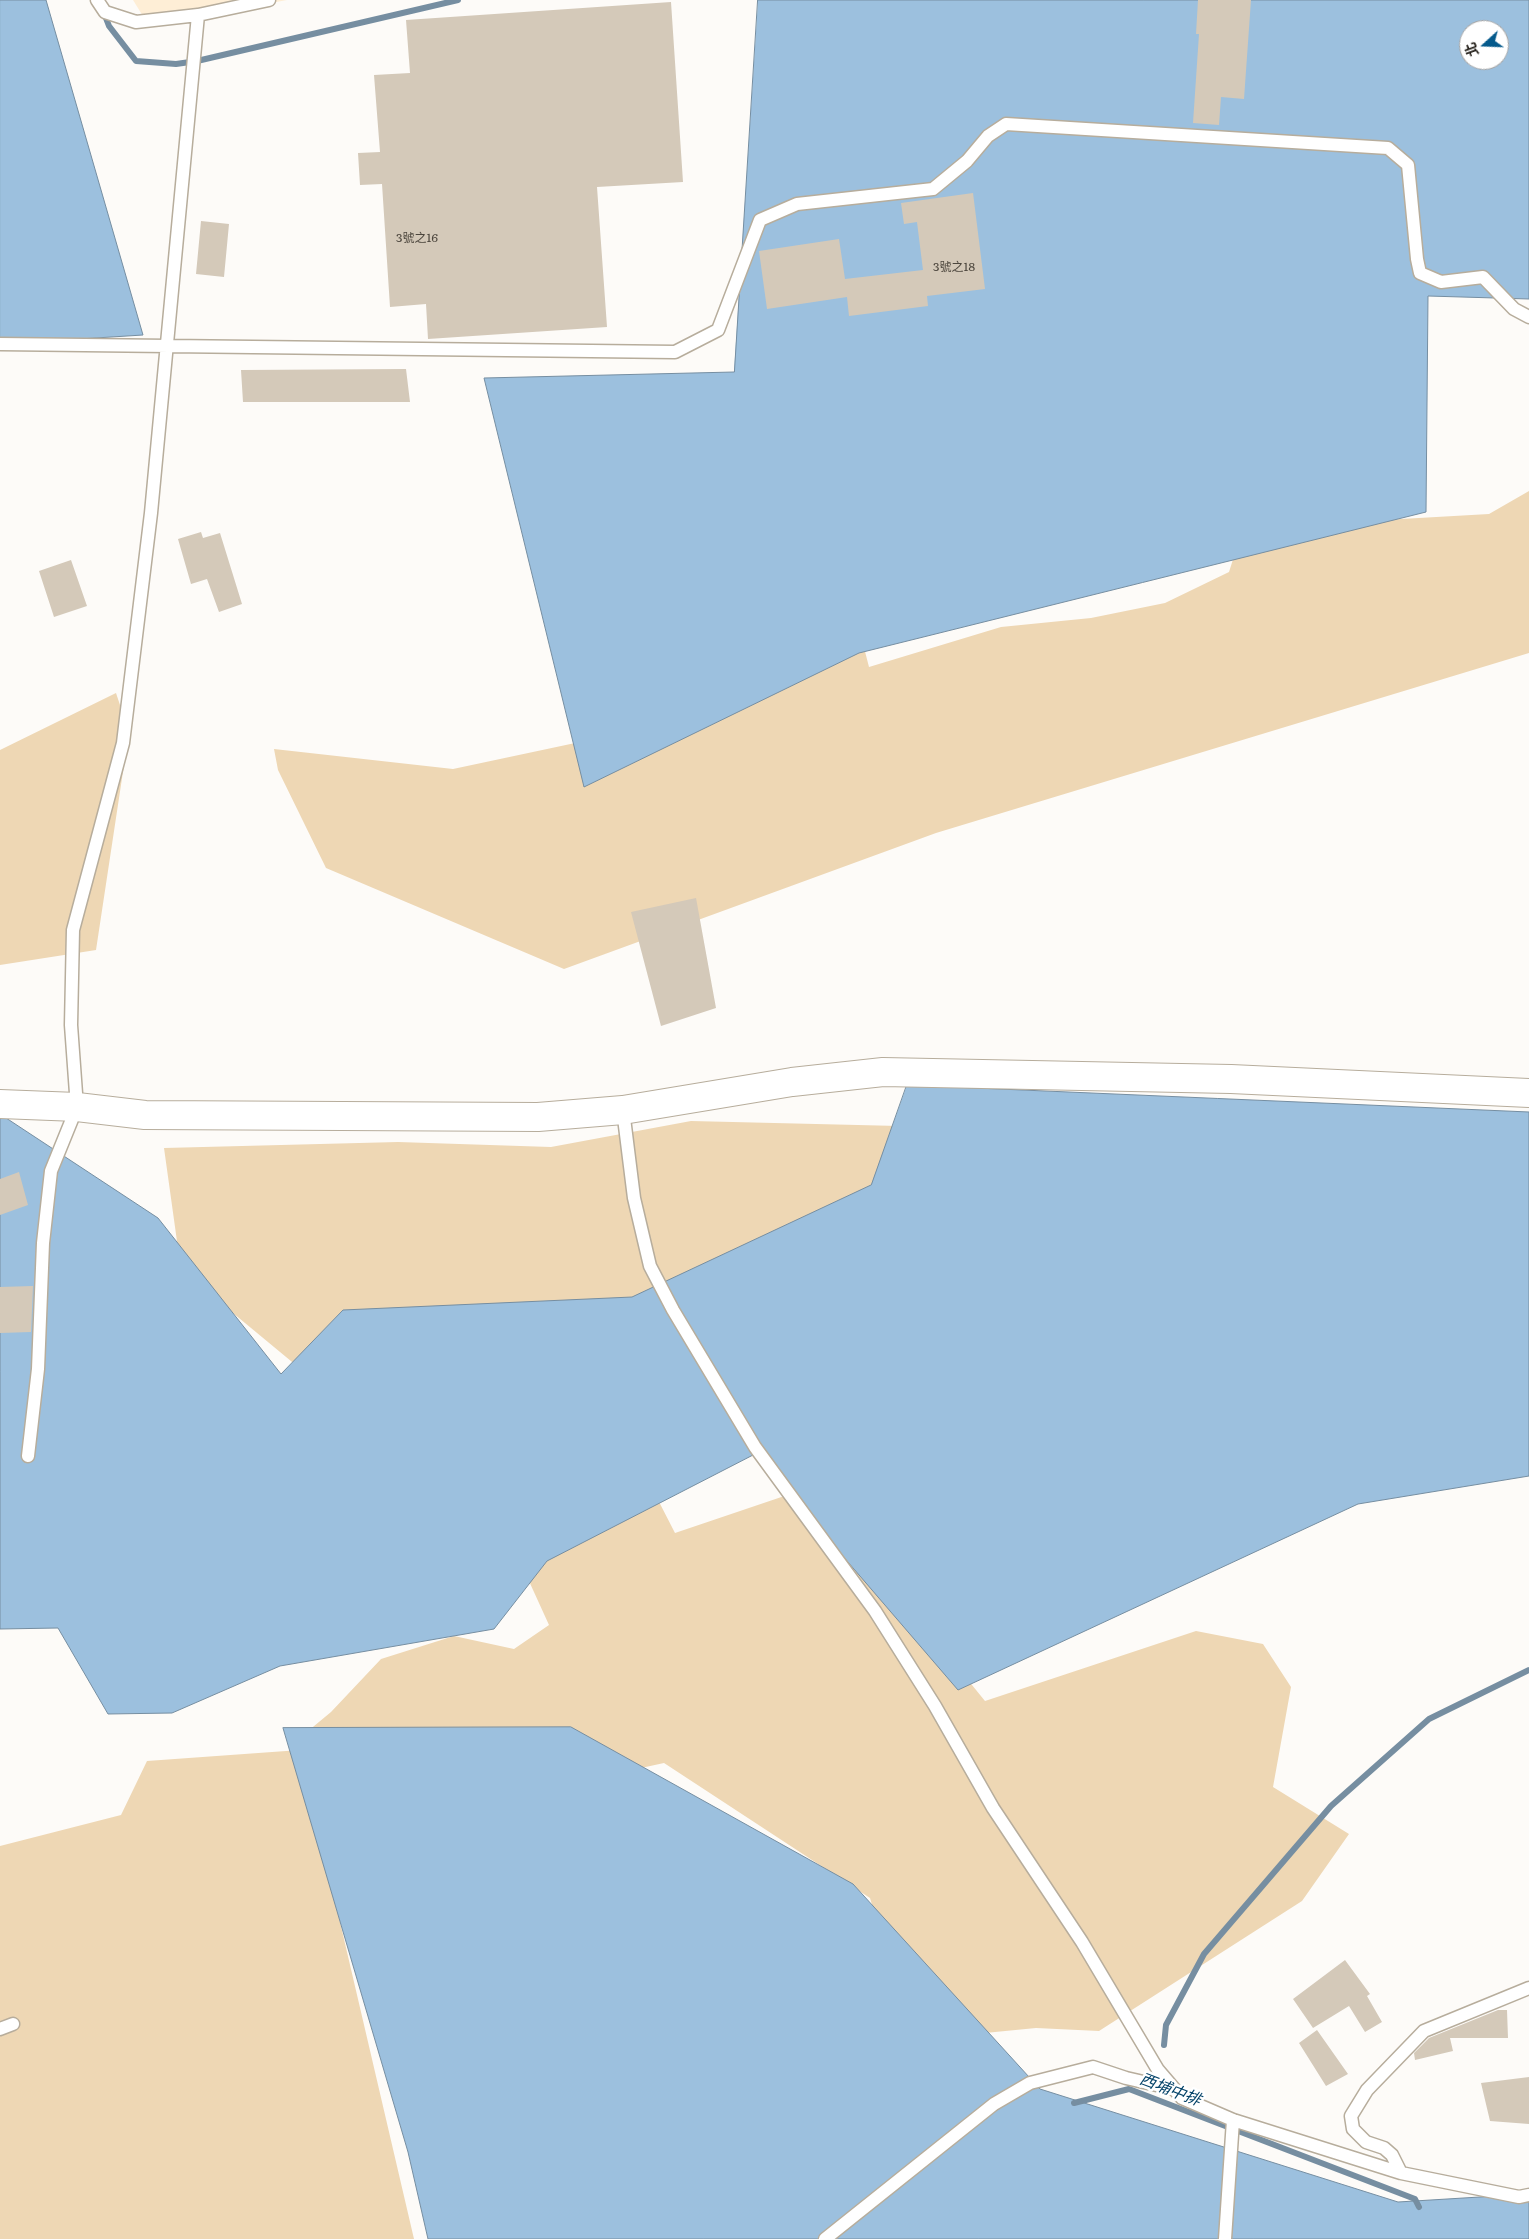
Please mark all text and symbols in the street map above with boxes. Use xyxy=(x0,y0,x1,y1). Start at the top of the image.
north arrow xyxy=(1459,20,1509,70)
text: 北 xyxy=(1459,40,1483,60)
house number: 3號之16 xyxy=(396,231,438,245)
house number: 3號之18 xyxy=(933,260,975,274)
water label: 西埔中排 xyxy=(1137,2070,1203,2110)

